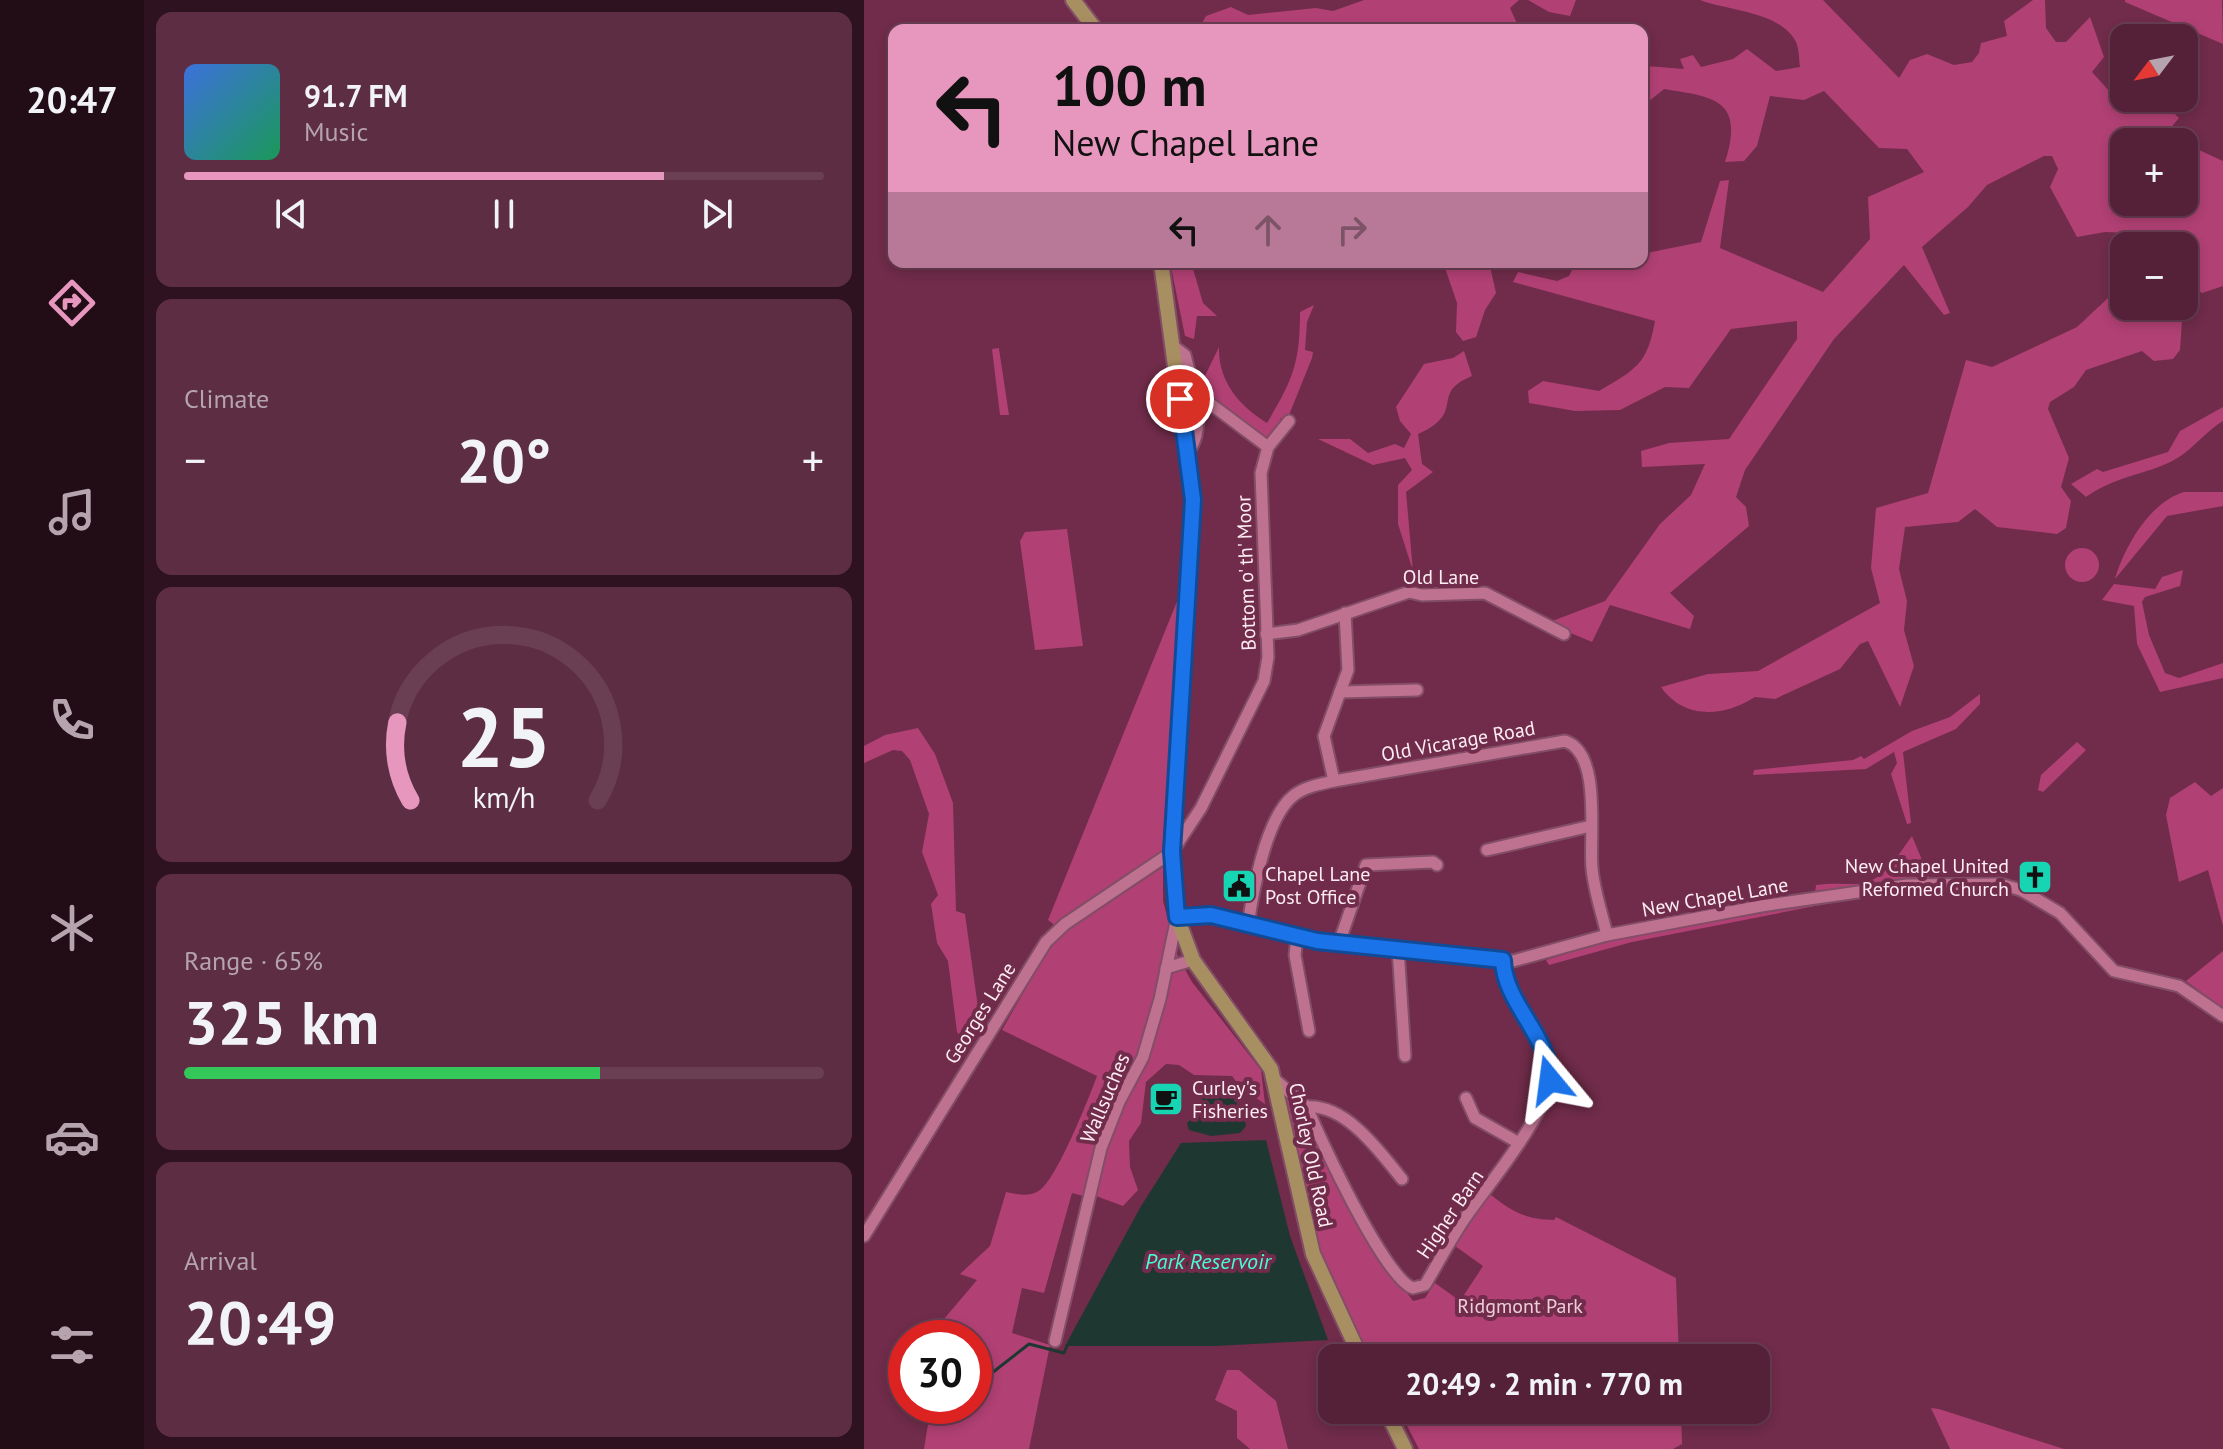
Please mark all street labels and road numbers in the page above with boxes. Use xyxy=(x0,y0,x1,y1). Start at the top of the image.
street label: Bottom o' th' Moor xyxy=(1230,495,1262,651)
street label: Old Lane xyxy=(1403,564,1479,590)
street label: Old Vicarage Road xyxy=(1379,715,1537,767)
street label: New Chapel Lane xyxy=(1640,871,1790,923)
street label: Georges Lane xyxy=(938,957,1022,1069)
street label: Wallsuches xyxy=(1074,1049,1136,1147)
street label: Chorley Old Road xyxy=(1283,1080,1339,1230)
street label: Higher Barn xyxy=(1411,1164,1489,1264)

